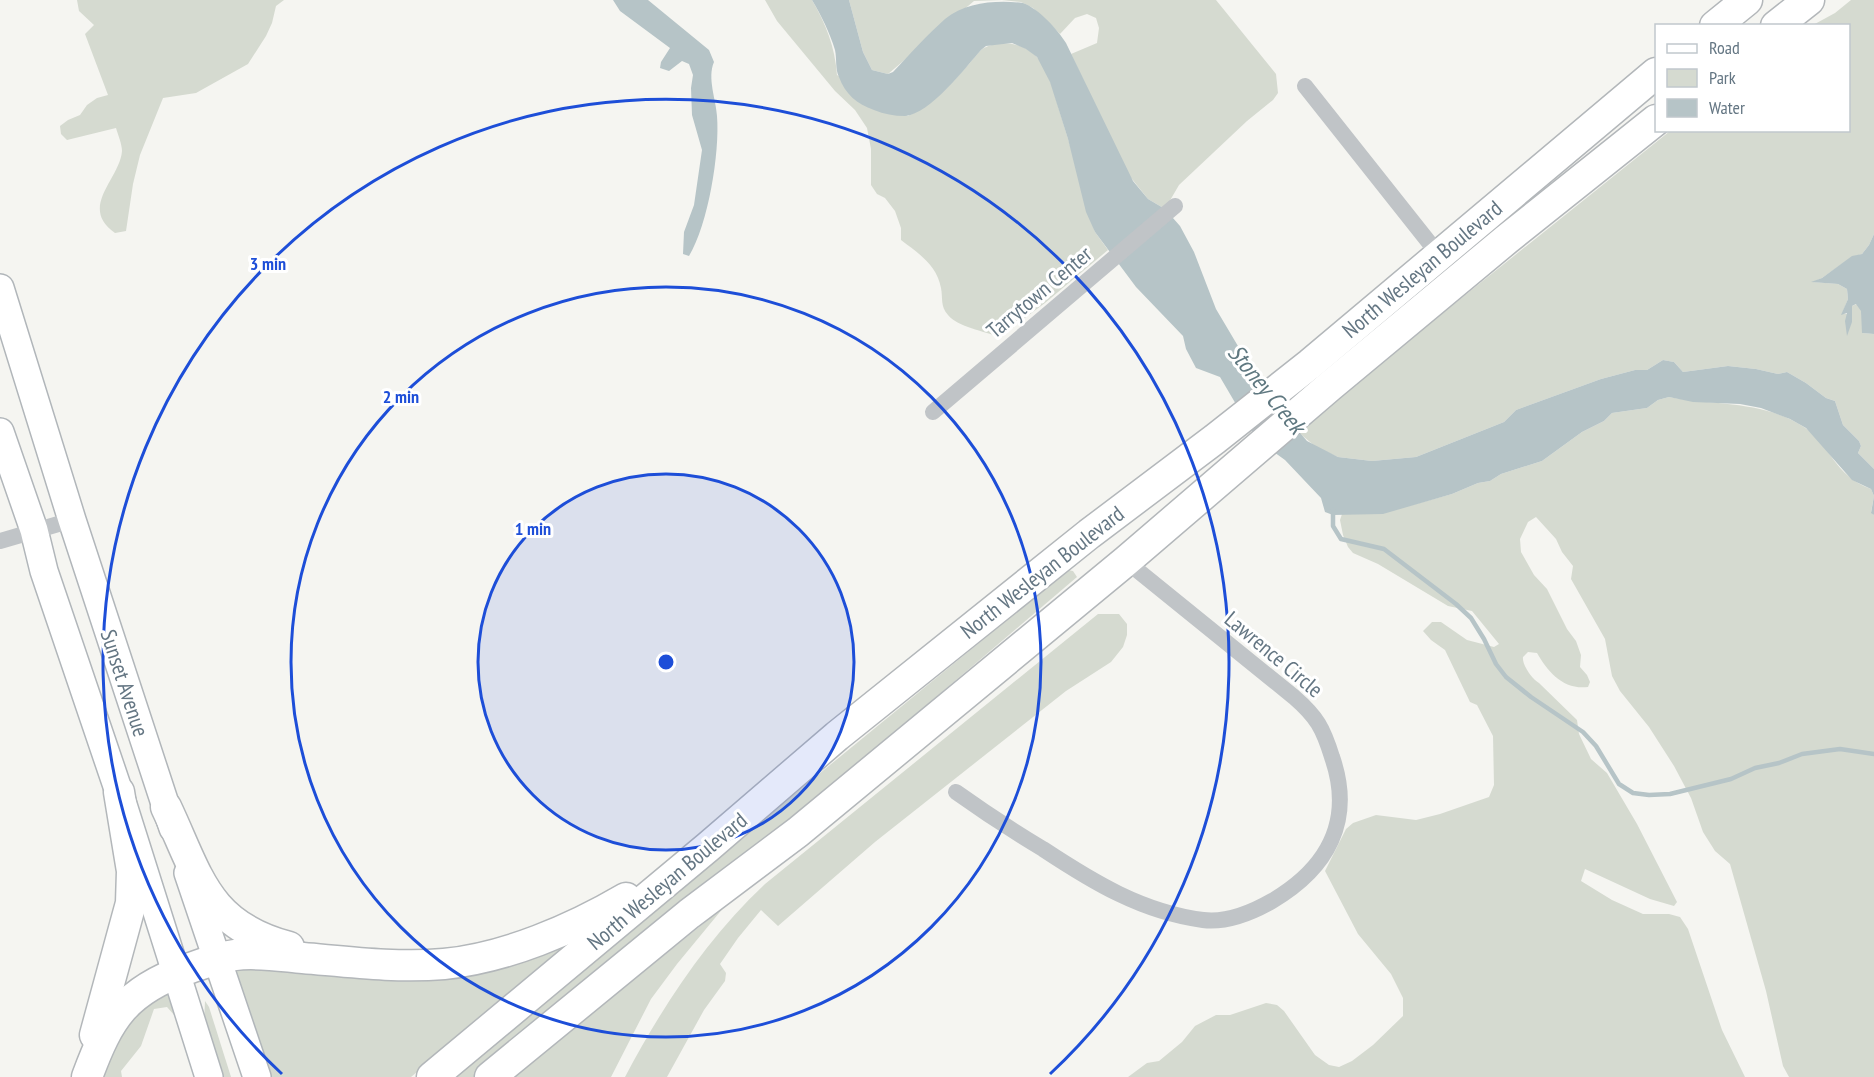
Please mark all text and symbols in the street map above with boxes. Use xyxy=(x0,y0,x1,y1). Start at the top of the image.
legend xyxy=(1655,24,1850,132)
text: Road xyxy=(1709,36,1740,59)
text: Park xyxy=(1709,66,1736,89)
text: Water xyxy=(1709,96,1745,119)
street label: North Wesleyan Boulevard xyxy=(1336,194,1508,344)
street label: Tarrytown Center xyxy=(981,240,1097,344)
text: 3 min xyxy=(250,252,286,275)
water label: Stoney Creek xyxy=(1221,338,1314,442)
text: 2 min xyxy=(383,385,419,408)
street label: North Wesleyan Boulevard xyxy=(955,499,1129,645)
text: 1 min xyxy=(515,517,551,540)
street label: Lawrence Circle xyxy=(1219,605,1329,703)
street label: Sunset Avenue xyxy=(95,626,155,740)
centre of rings xyxy=(656,652,676,672)
street label: North Wesleyan Boulevard xyxy=(581,806,753,956)

